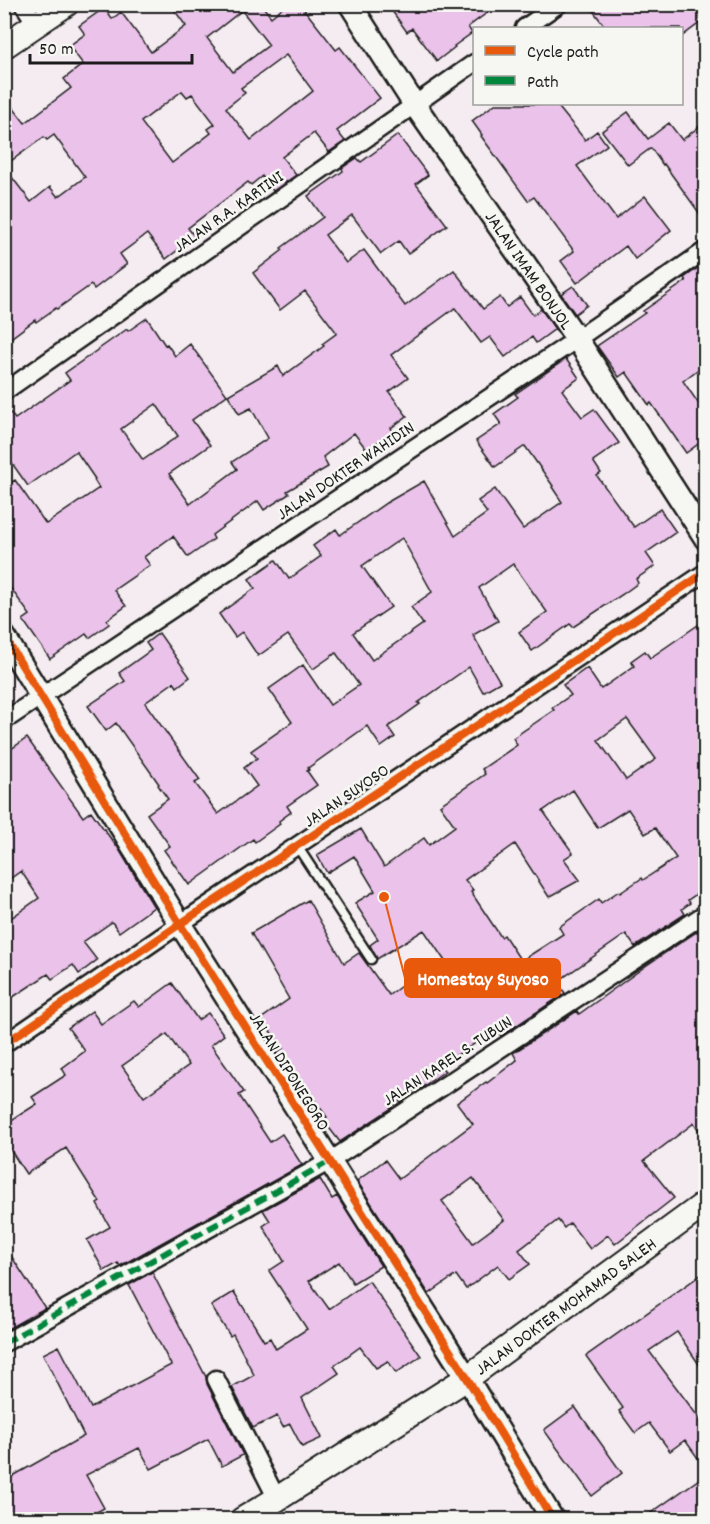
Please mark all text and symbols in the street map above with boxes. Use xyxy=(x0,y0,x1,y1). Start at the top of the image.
scale bar xyxy=(30,27,192,65)
legend xyxy=(473,27,683,105)
text: 50 m xyxy=(39,38,74,63)
text: Cycle path xyxy=(527,41,598,66)
text: Path xyxy=(527,71,559,96)
street label: JALAN R.A. KARTINI xyxy=(169,165,290,260)
street label: JALAN IMAM BONJOL xyxy=(477,207,578,337)
street label: JALAN DOKTER WAHIDIN xyxy=(272,417,420,528)
street label: JALAN SUYOSO xyxy=(300,759,395,835)
callout: Homestay Suyoso xyxy=(405,959,560,997)
text: Homestay Suyoso xyxy=(417,967,549,995)
street label: JALAN DIPONEGORO xyxy=(241,1008,334,1136)
street label: JALAN KAREL S. TUBUN xyxy=(379,1011,518,1113)
street label: JALAN DOKTER MOHAMAD SALEH xyxy=(471,1233,663,1383)

